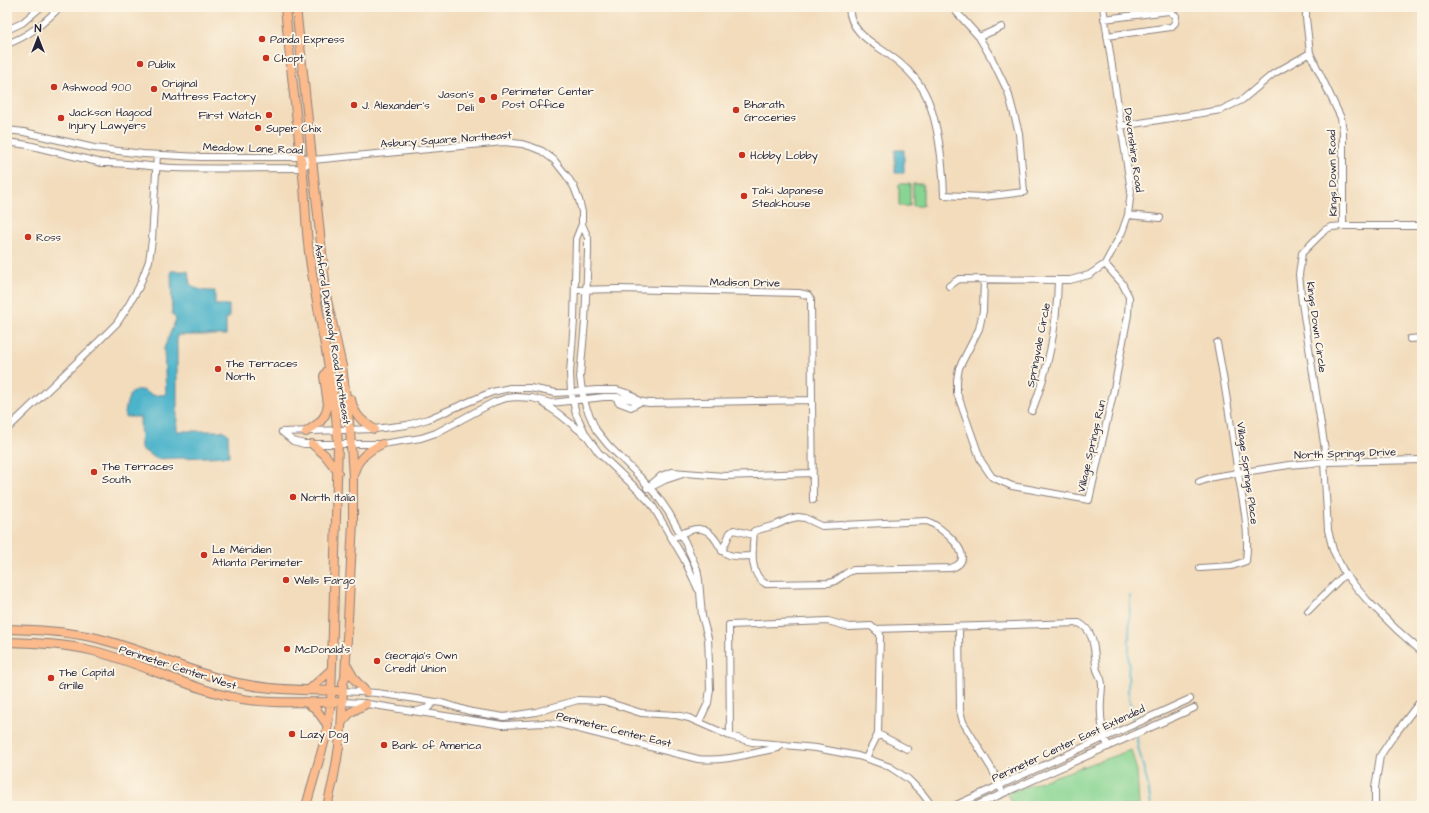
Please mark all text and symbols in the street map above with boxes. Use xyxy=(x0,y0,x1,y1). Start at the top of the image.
north arrow xyxy=(18,18,58,58)
text: N xyxy=(35,21,42,36)
place label: Panda Express xyxy=(270,32,345,47)
marker: Panda Express xyxy=(257,34,267,44)
place label: Chopt xyxy=(274,51,305,66)
marker: Chopt xyxy=(261,53,271,63)
place label: Publix xyxy=(148,57,176,72)
marker: Publix xyxy=(135,59,145,69)
place label: Original Mattress Factory xyxy=(162,76,256,105)
place label: Ashwood 900 xyxy=(62,80,132,95)
marker: Ashwood 900 xyxy=(49,82,59,92)
marker: Original Mattress Factory xyxy=(149,84,159,94)
place label: Perimeter Center Post Office xyxy=(502,84,594,112)
place label: Jason's Deli xyxy=(438,87,474,115)
marker: Perimeter Center Post Office xyxy=(489,92,499,102)
marker: Jason's Deli xyxy=(477,95,487,105)
place label: Bharath Groceries xyxy=(744,97,796,125)
place label: J. Alexander's xyxy=(362,98,430,113)
marker: J. Alexander's xyxy=(349,100,359,110)
place label: Jackson Hagood Injury Lawyers xyxy=(69,105,152,134)
marker: Bharath Groceries xyxy=(731,105,741,115)
street label: Devonshire Road xyxy=(1120,107,1147,193)
place label: First Watch xyxy=(198,108,262,123)
marker: First Watch xyxy=(264,110,274,120)
marker: Jackson Hagood Injury Lawyers xyxy=(56,113,66,123)
place label: Super Chix xyxy=(266,121,322,136)
marker: Super Chix xyxy=(253,123,263,133)
street label: Asbury Square Northeast xyxy=(380,127,513,153)
street label: Kings Down Road xyxy=(1324,129,1342,217)
street label: Meadow Lane Road xyxy=(203,139,304,158)
place label: Hobby Lobby xyxy=(750,148,818,164)
marker: Hobby Lobby xyxy=(737,150,747,160)
place label: Taki Japanese Steakhouse xyxy=(752,183,823,211)
marker: Taki Japanese Steakhouse xyxy=(739,191,749,201)
place label: Ross xyxy=(36,230,62,245)
marker: Ross xyxy=(23,232,33,242)
street label: Ashford Dunwoody Road Northeast xyxy=(310,243,354,426)
street label: Madison Drive xyxy=(710,274,780,291)
street label: Kings Down Circle xyxy=(1302,281,1330,374)
street label: Springvale Circle xyxy=(1023,302,1055,389)
place label: The Terraces North xyxy=(226,356,298,384)
marker: The Terraces North xyxy=(213,364,223,374)
street label: Village Springs Run xyxy=(1074,398,1111,494)
street label: Village Springs Place xyxy=(1232,421,1262,525)
street label: North Springs Drive xyxy=(1294,444,1396,464)
place label: The Terraces South xyxy=(102,459,174,487)
marker: The Terraces South xyxy=(89,467,99,477)
place label: North Italia xyxy=(301,490,356,505)
marker: North Italia xyxy=(288,492,298,502)
place label: Le Méridien Atlanta Perimeter xyxy=(212,542,302,570)
marker: Le Méridien Atlanta Perimeter xyxy=(199,550,209,560)
place label: Wells Fargo xyxy=(294,573,356,589)
marker: Wells Fargo xyxy=(281,575,291,585)
street label: Perimeter Center West xyxy=(117,641,239,694)
place label: McDonald's xyxy=(295,642,351,657)
marker: McDonald's xyxy=(282,644,292,654)
place label: Georgia's Own Credit Union xyxy=(385,648,458,676)
marker: Georgia's Own Credit Union xyxy=(372,656,382,666)
place label: The Capital Grille xyxy=(59,665,115,693)
marker: The Capital Grille xyxy=(46,673,56,683)
street label: Perimeter Center East Extended xyxy=(989,701,1148,786)
street label: Perimeter Center East xyxy=(555,708,674,751)
place label: Lazy Dog xyxy=(300,727,348,743)
marker: Lazy Dog xyxy=(287,729,297,739)
place label: Bank of America xyxy=(392,738,481,753)
marker: Bank of America xyxy=(379,740,389,750)

